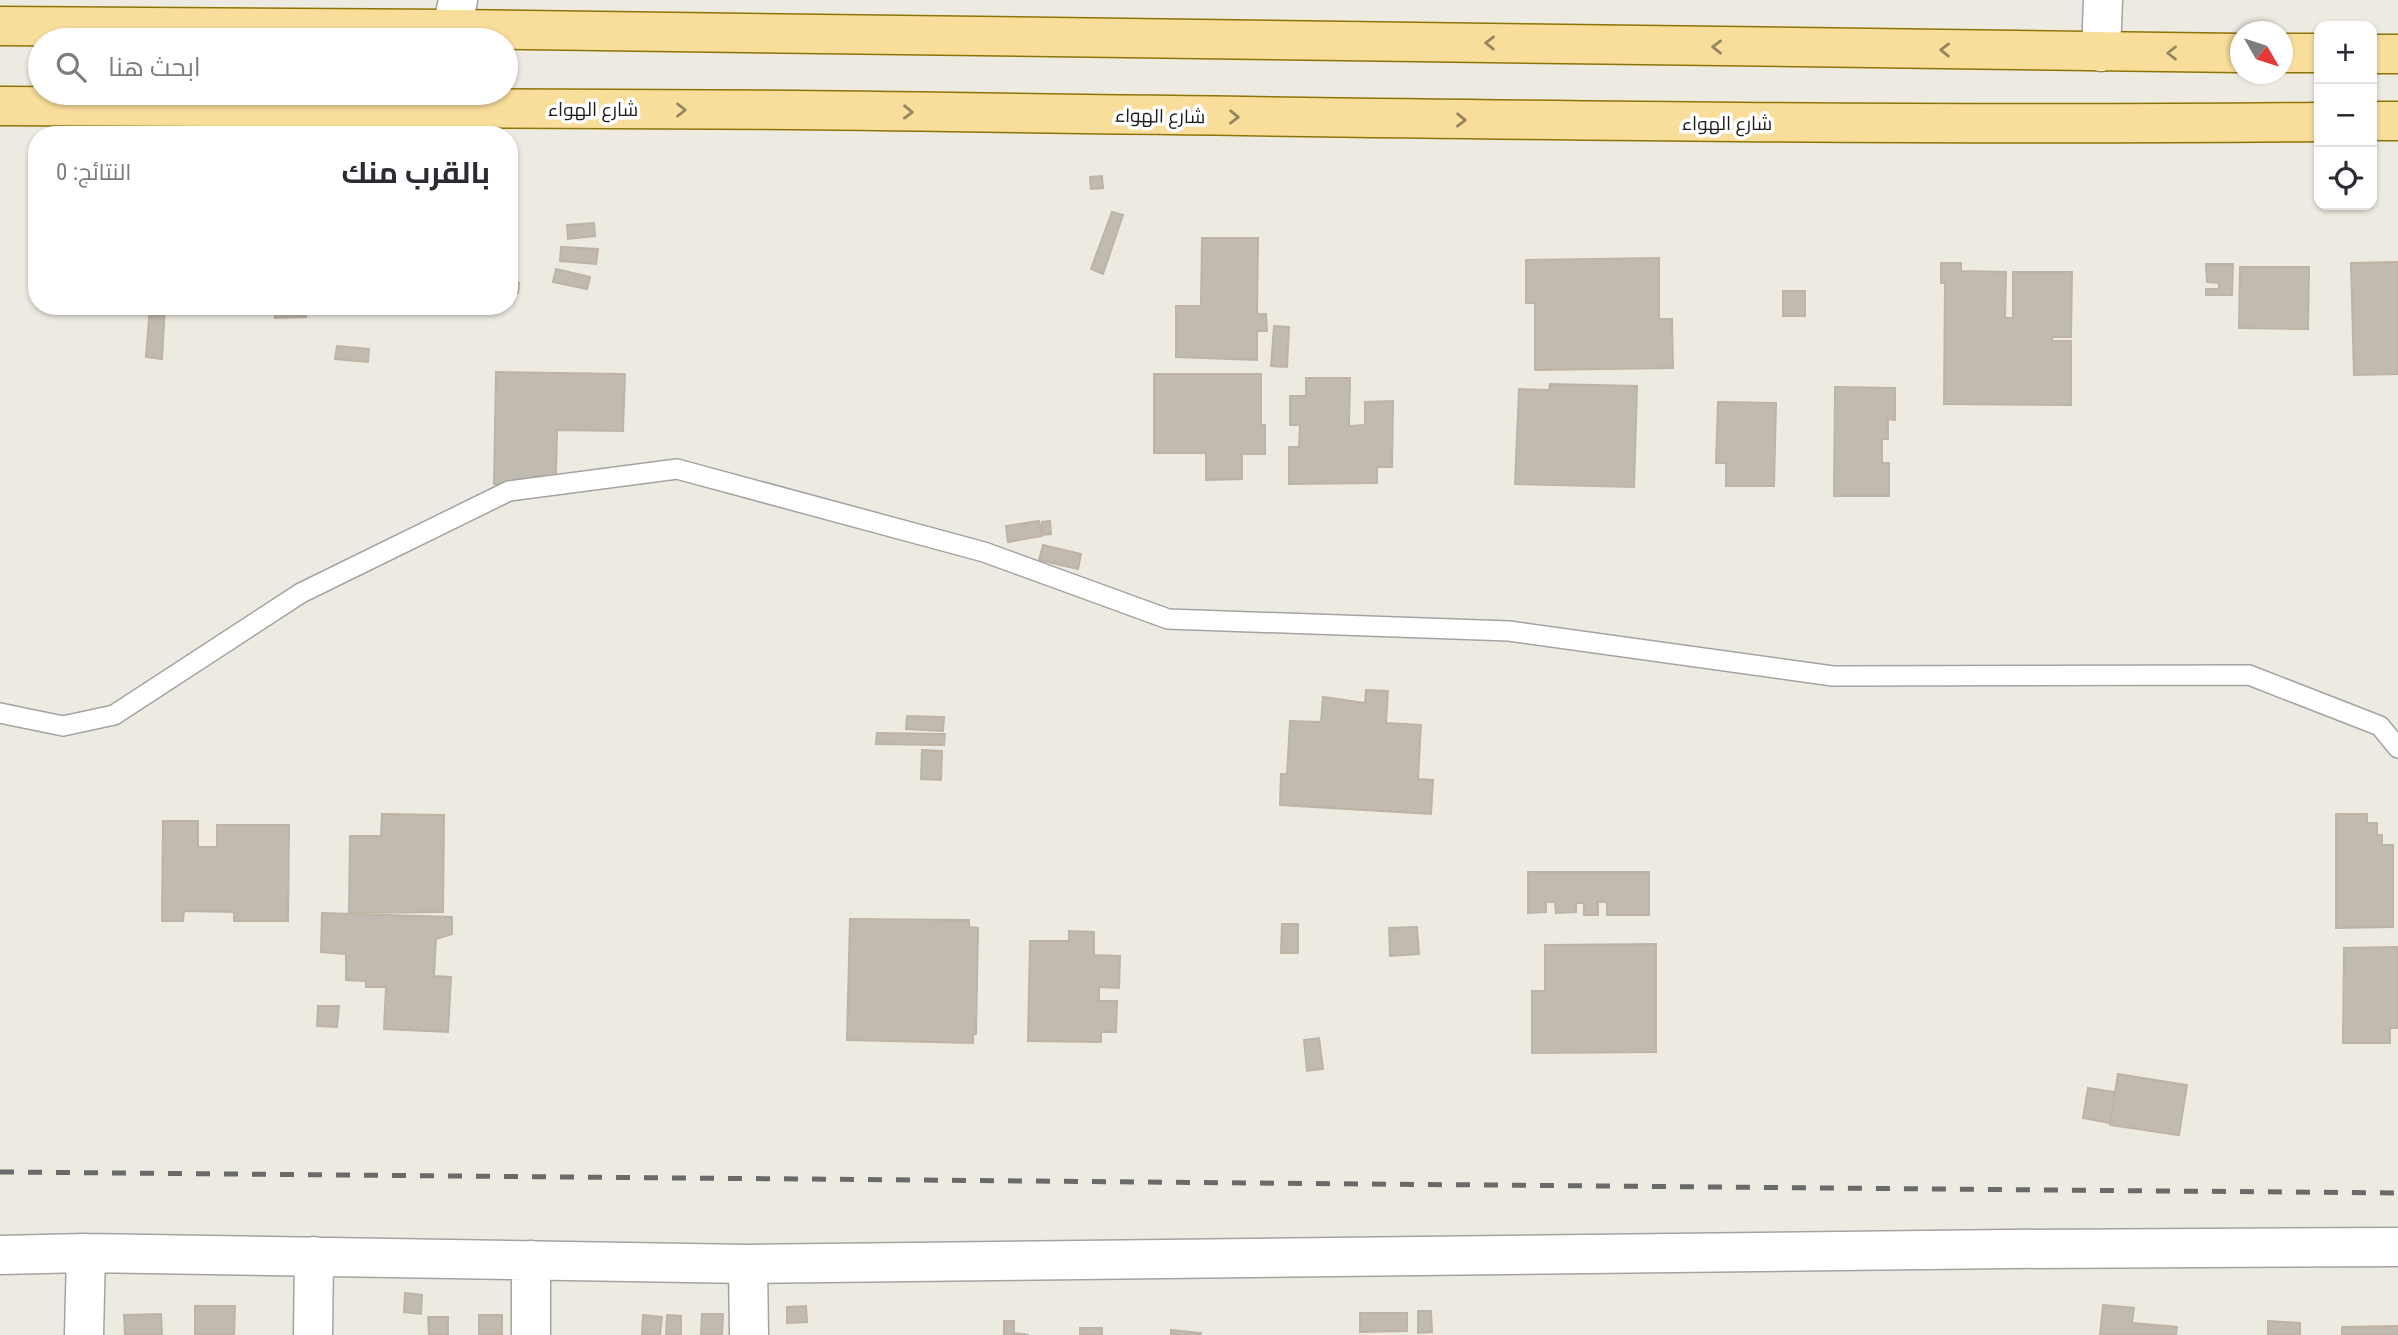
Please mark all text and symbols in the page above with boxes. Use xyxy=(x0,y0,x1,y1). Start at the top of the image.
north arrow xyxy=(2230,21,2293,84)
map controls xyxy=(2314,21,2377,210)
button: + xyxy=(2314,21,2377,84)
search box xyxy=(28,28,518,105)
one-way arrow xyxy=(1484,36,1495,51)
one-way arrow xyxy=(1712,39,1722,55)
one-way arrow xyxy=(1939,42,1950,58)
one-way arrow xyxy=(2167,45,2177,61)
icon: search xyxy=(52,48,90,86)
text: ابحث هنا xyxy=(108,52,201,82)
button: − xyxy=(2314,84,2377,147)
street label: شارع الهواء xyxy=(548,98,638,123)
one-way arrow xyxy=(676,102,686,118)
one-way arrow xyxy=(903,104,914,120)
street label: شارع الهواء xyxy=(1115,104,1205,130)
one-way arrow xyxy=(1229,109,1239,125)
street label: شارع الهواء xyxy=(1682,112,1772,137)
one-way arrow xyxy=(1456,113,1467,128)
button: locate xyxy=(2314,147,2377,210)
text: بالقرب منك xyxy=(342,155,490,190)
text: النتائج: 0 xyxy=(56,159,131,186)

